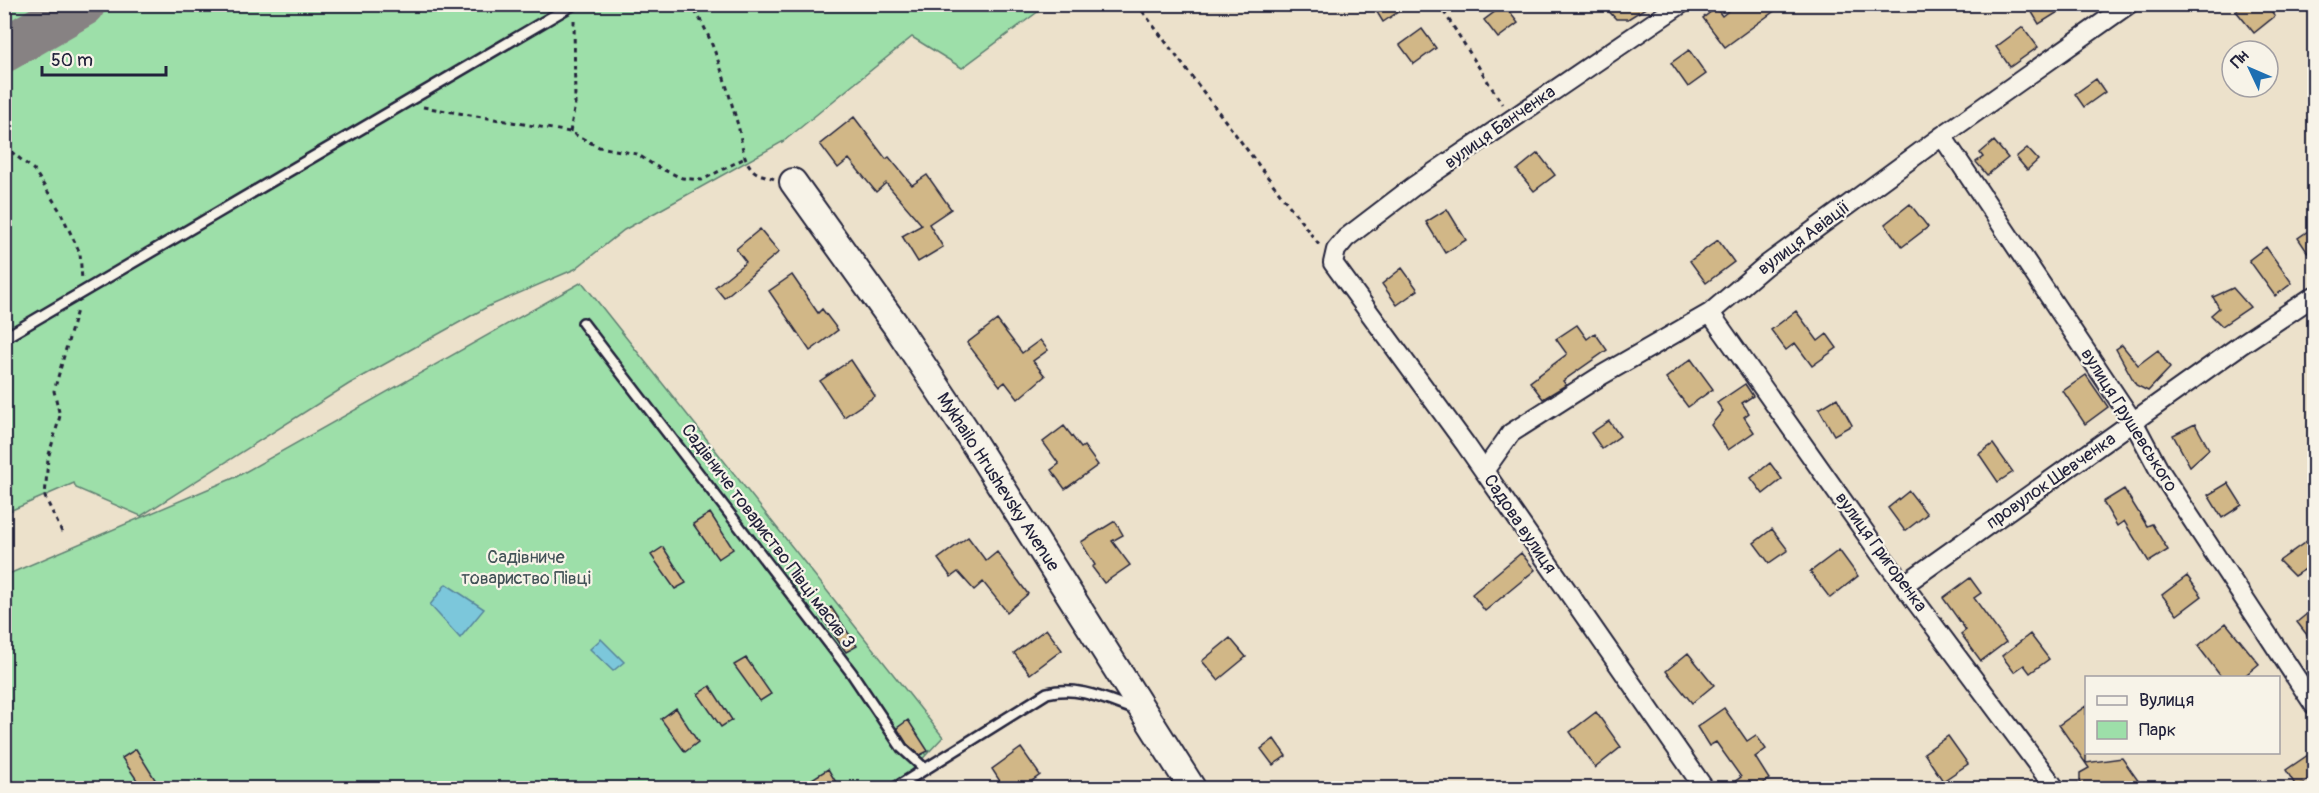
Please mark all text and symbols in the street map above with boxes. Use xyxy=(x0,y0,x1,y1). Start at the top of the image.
scale bar xyxy=(42,39,166,77)
north arrow xyxy=(2220,39,2280,99)
text: Пн xyxy=(2227,46,2253,73)
text: 50 m xyxy=(51,49,93,72)
street label: вулиця Банченка xyxy=(1440,80,1560,174)
street label: вулиця Авіації xyxy=(1753,196,1855,280)
street label: вулиця Грушевського xyxy=(2075,344,2183,496)
street label: Mykhailo Hrushevsky Avenue xyxy=(931,388,1065,576)
street label: Садівниче товариство Півці масив 3 xyxy=(676,419,860,653)
street label: провулок Шевченка xyxy=(1982,428,2120,534)
street label: Садова вулиця xyxy=(1478,470,1562,578)
street label: вулиця Григоренка xyxy=(1830,488,1932,616)
park label: Садівниче товариство Півці xyxy=(461,546,591,590)
legend xyxy=(2085,676,2280,754)
text: Вулиця xyxy=(2139,689,2194,712)
text: Парк xyxy=(2139,719,2176,742)

